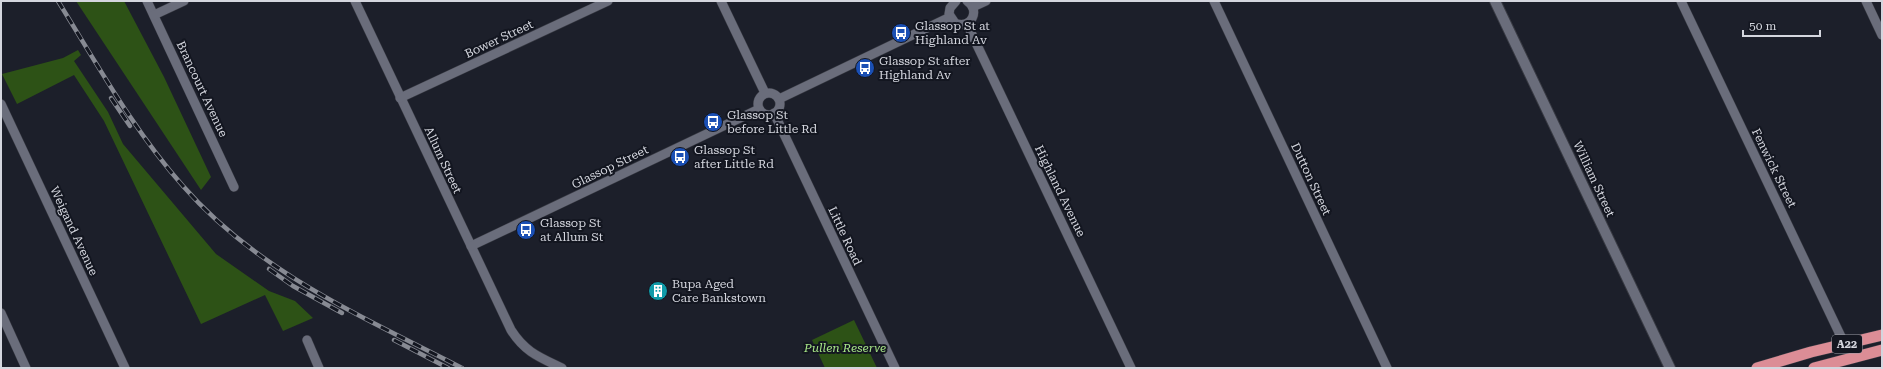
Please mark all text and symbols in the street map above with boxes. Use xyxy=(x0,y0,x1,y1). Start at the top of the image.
scale bar xyxy=(1743,12,1820,38)
street label: Bower Street xyxy=(463,17,536,61)
place label: Glassop St at Highland Av xyxy=(915,19,990,47)
text: 50 m xyxy=(1749,19,1776,33)
bus stop icon: Glassop St at Highland Av xyxy=(890,22,912,44)
street label: Brancourt Avenue xyxy=(174,39,231,140)
place label: Glassop St after Highland Av xyxy=(879,54,970,82)
bus stop icon: Glassop St after Highland Av xyxy=(854,57,876,79)
place label: Glassop St before Little Rd xyxy=(727,108,818,136)
bus stop icon: Glassop St before Little Rd xyxy=(702,111,724,133)
street label: Allum Street xyxy=(421,124,465,196)
street label: Fenwick Street xyxy=(1749,126,1799,210)
street label: William Street xyxy=(1570,139,1618,220)
street label: Dutton Street xyxy=(1288,141,1334,218)
street label: Glassop Street xyxy=(569,142,651,192)
place label: Glassop St after Little Rd xyxy=(694,143,774,171)
street label: Highland Avenue xyxy=(1032,143,1088,239)
bus stop icon: Glassop St after Little Rd xyxy=(669,146,691,168)
street label: Weigand Avenue xyxy=(47,184,101,278)
street label: Little Road xyxy=(825,204,865,268)
place label: Glassop St at Allum St xyxy=(540,216,604,244)
bus stop icon: Glassop St at Allum St xyxy=(515,219,537,241)
place label: Bupa Aged Care Bankstown xyxy=(672,277,766,305)
building icon: Bupa Aged Care Bankstown xyxy=(647,280,669,302)
road number: A22 xyxy=(1832,335,1862,353)
park label: Pullen Reserve xyxy=(803,341,886,355)

